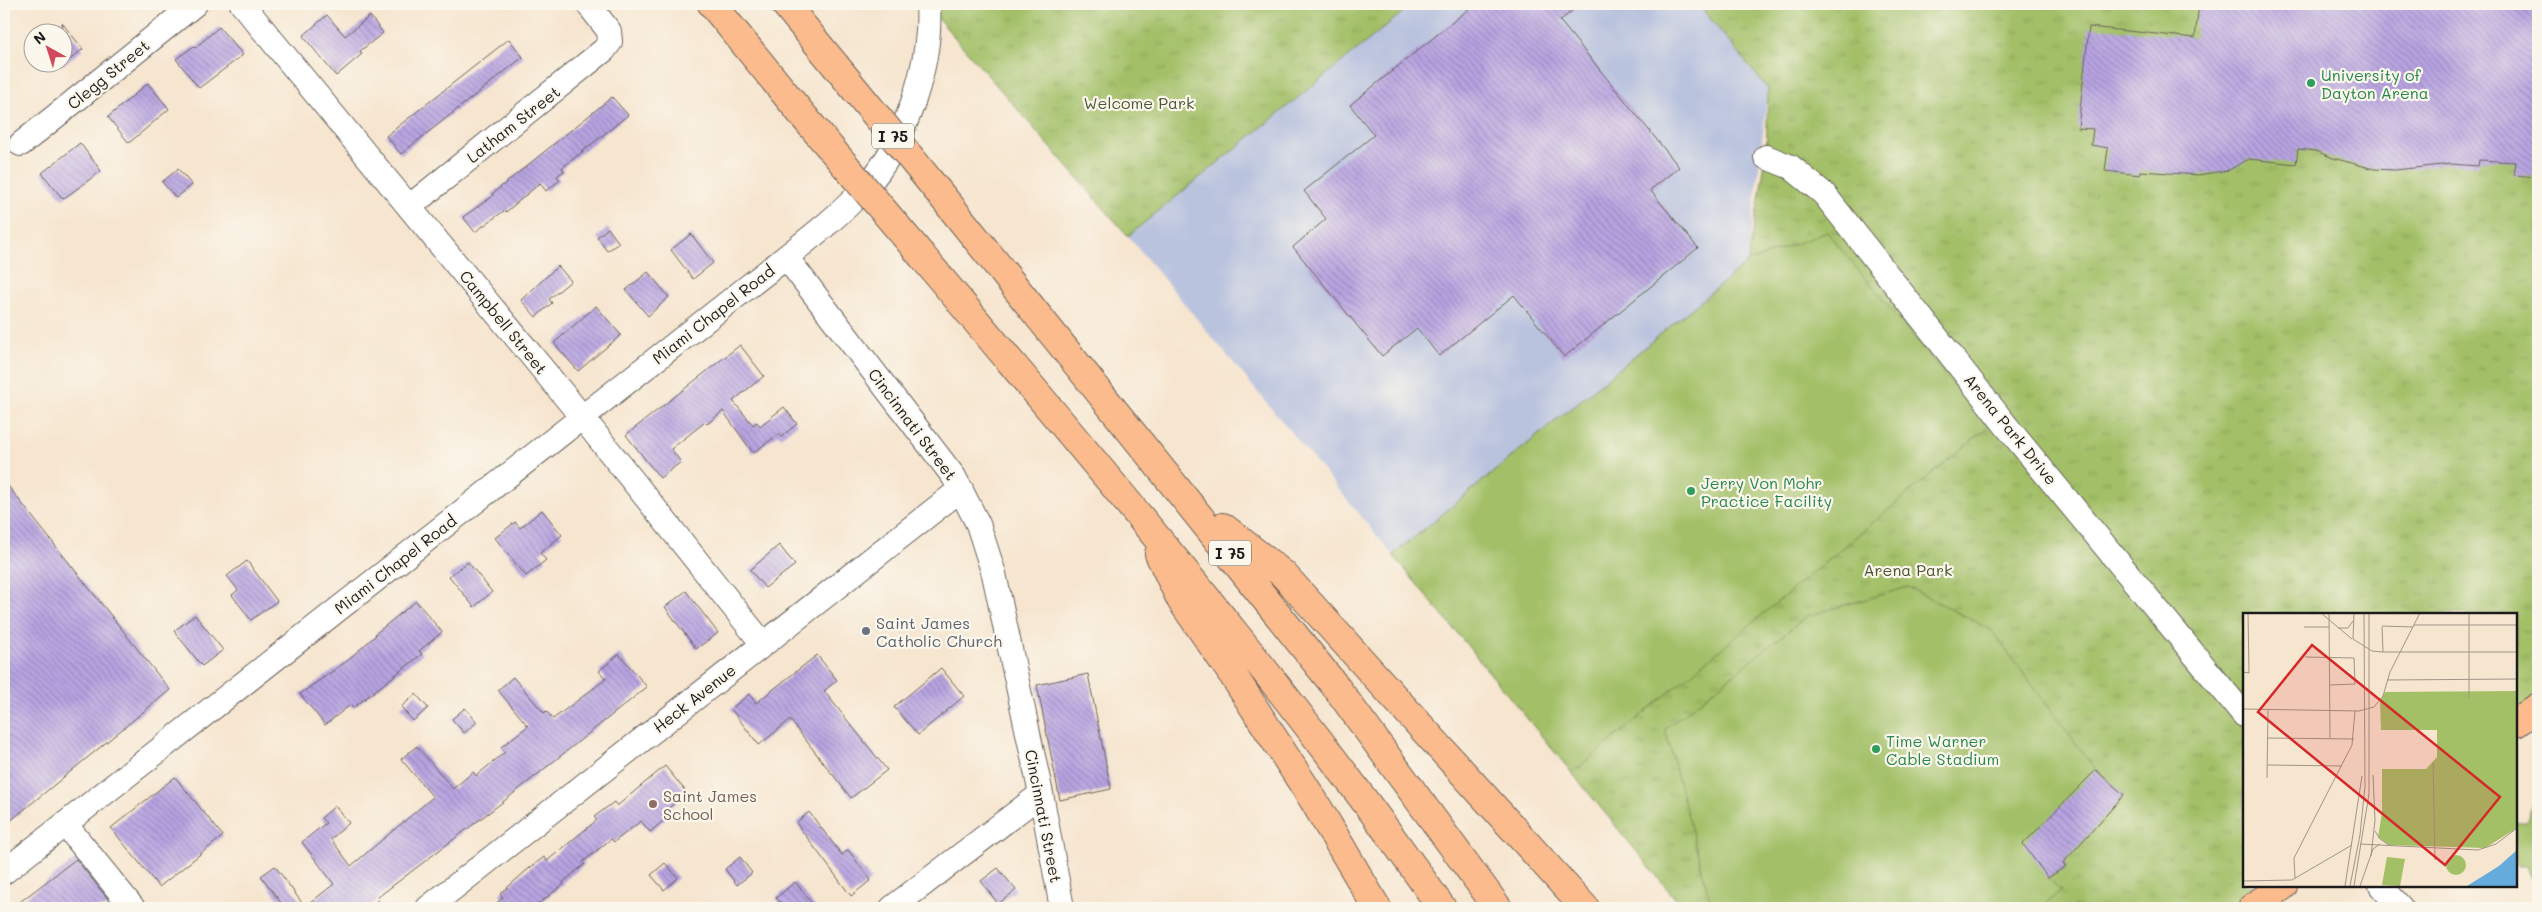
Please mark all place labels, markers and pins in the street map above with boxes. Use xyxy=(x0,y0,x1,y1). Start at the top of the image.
place label: University of Dayton Arena xyxy=(2321,64,2429,103)
marker: University of Dayton Arena xyxy=(2305,77,2317,89)
place label: Jerry Von Mohr Practice Facility xyxy=(1701,472,1832,511)
marker: Jerry Von Mohr Practice Facility xyxy=(1685,485,1697,497)
place label: Saint James Catholic Church xyxy=(876,612,1002,651)
marker: Saint James Catholic Church xyxy=(860,625,872,637)
place label: Time Warner Cable Stadium xyxy=(1886,730,1999,769)
marker: Time Warner Cable Stadium xyxy=(1870,743,1882,755)
place label: Saint James School xyxy=(663,785,757,824)
marker: Saint James School xyxy=(647,798,659,810)

